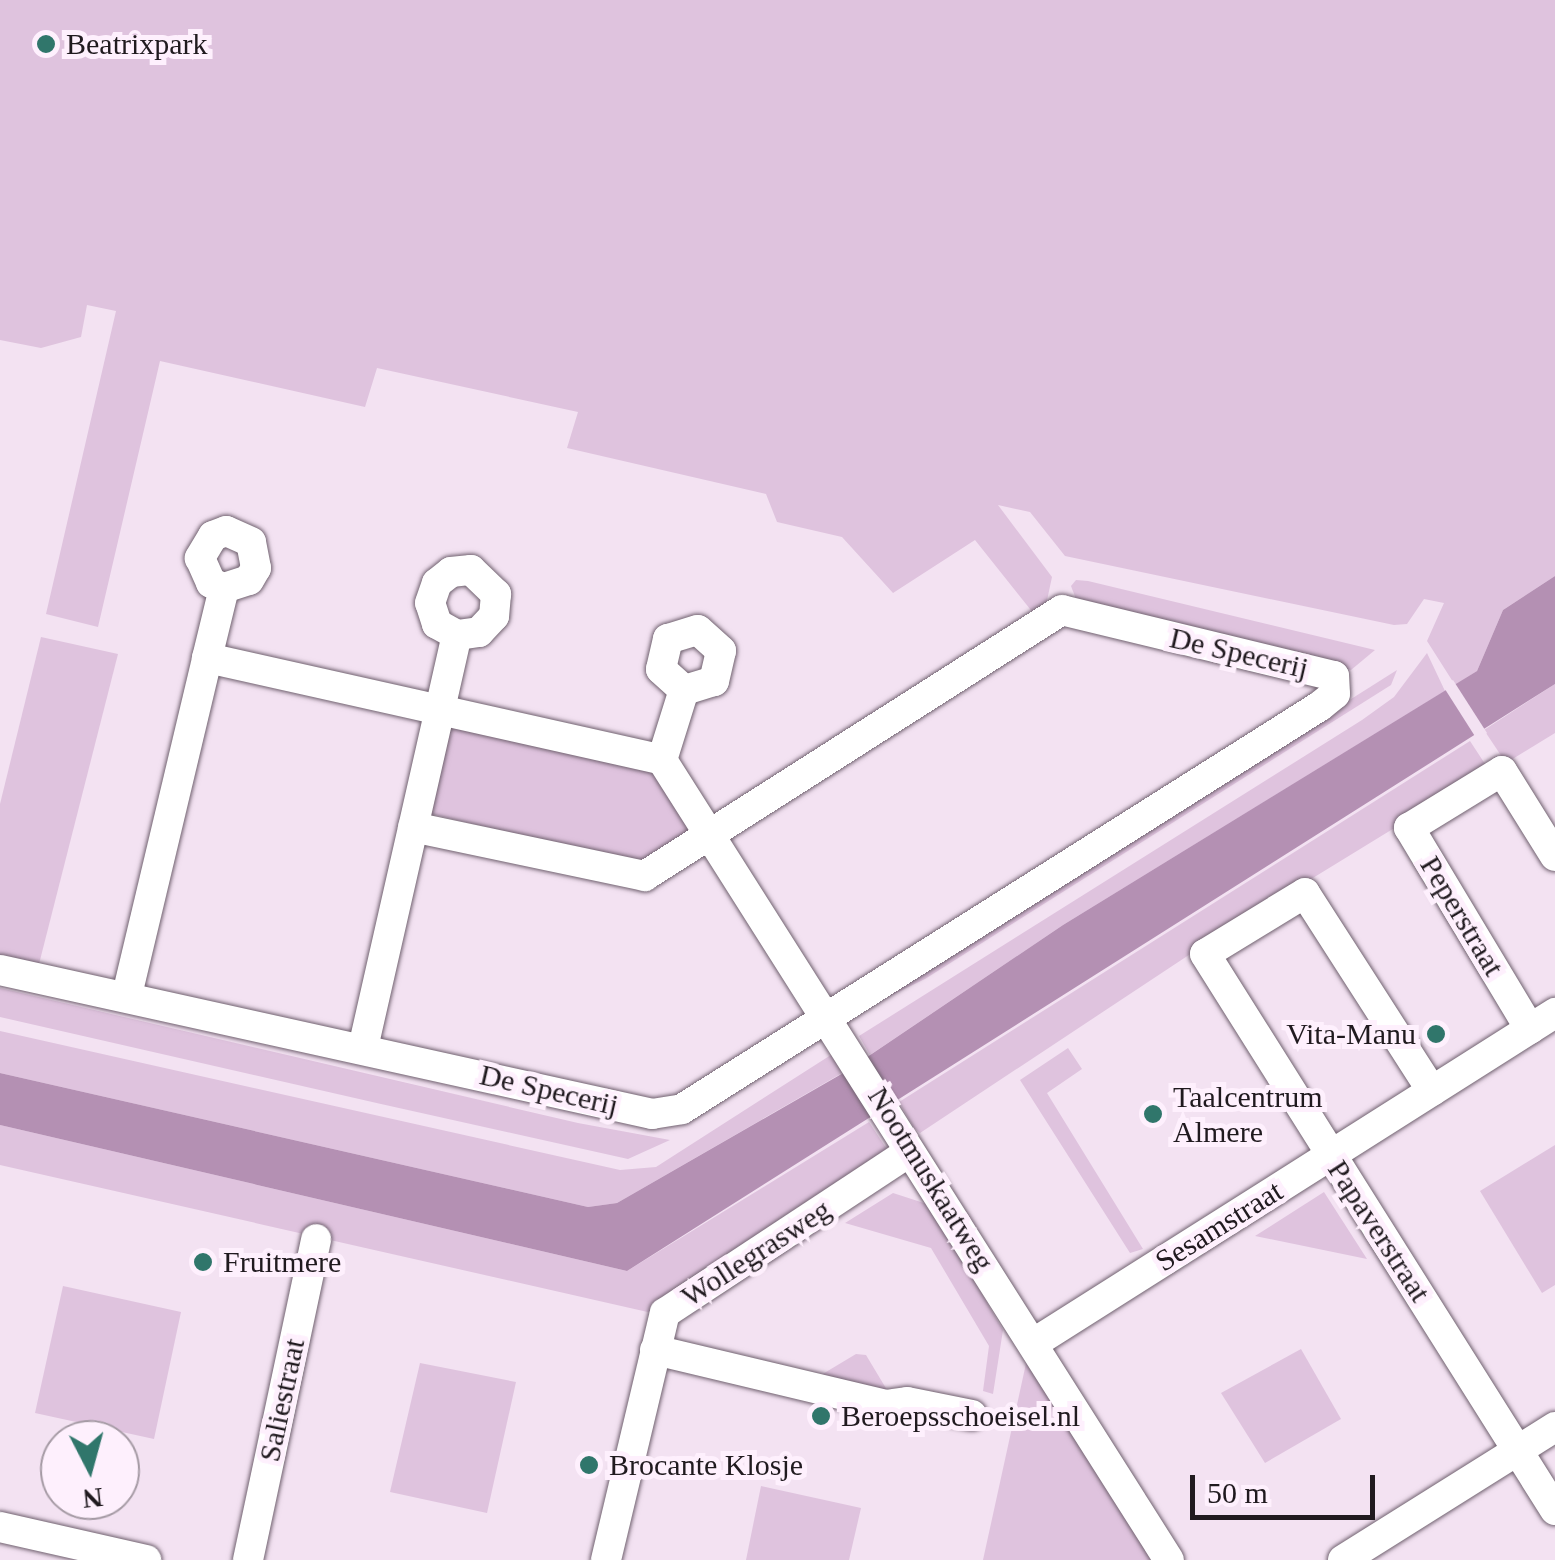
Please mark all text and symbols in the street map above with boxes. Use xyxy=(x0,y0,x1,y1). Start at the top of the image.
place label: Beatrixpark xyxy=(66,26,208,62)
marker: Beatrixpark xyxy=(35,33,57,55)
street label: De Specerij xyxy=(1166,620,1312,686)
street label: Peperstraat xyxy=(1412,850,1512,982)
place label: Vita-Manu xyxy=(1286,1016,1416,1052)
marker: Vita-Manu xyxy=(1425,1023,1447,1045)
street label: De Specerij xyxy=(476,1057,622,1123)
place label: Taalcentrum Almere xyxy=(1173,1079,1322,1150)
street label: Nootmuskaatweg xyxy=(860,1080,1002,1278)
marker: Taalcentrum Almere xyxy=(1142,1103,1164,1125)
street label: Papaverstraat xyxy=(1320,1153,1438,1309)
street label: Sesamstraat xyxy=(1149,1173,1289,1279)
street label: Wollegrasweg xyxy=(675,1191,837,1315)
place label: Fruitmere xyxy=(223,1244,341,1280)
marker: Fruitmere xyxy=(192,1251,214,1273)
street label: Saliestraat xyxy=(251,1335,313,1465)
place label: Beroepsschoeisel.nl xyxy=(841,1398,1080,1434)
marker: Beroepsschoeisel.nl xyxy=(810,1405,832,1427)
north arrow xyxy=(40,1420,140,1520)
place label: Brocante Klosje xyxy=(609,1447,803,1483)
marker: Brocante Klosje xyxy=(578,1454,600,1476)
scale bar xyxy=(1195,1455,1380,1517)
text: 50 m xyxy=(1207,1476,1268,1509)
text: N xyxy=(81,1482,105,1515)

